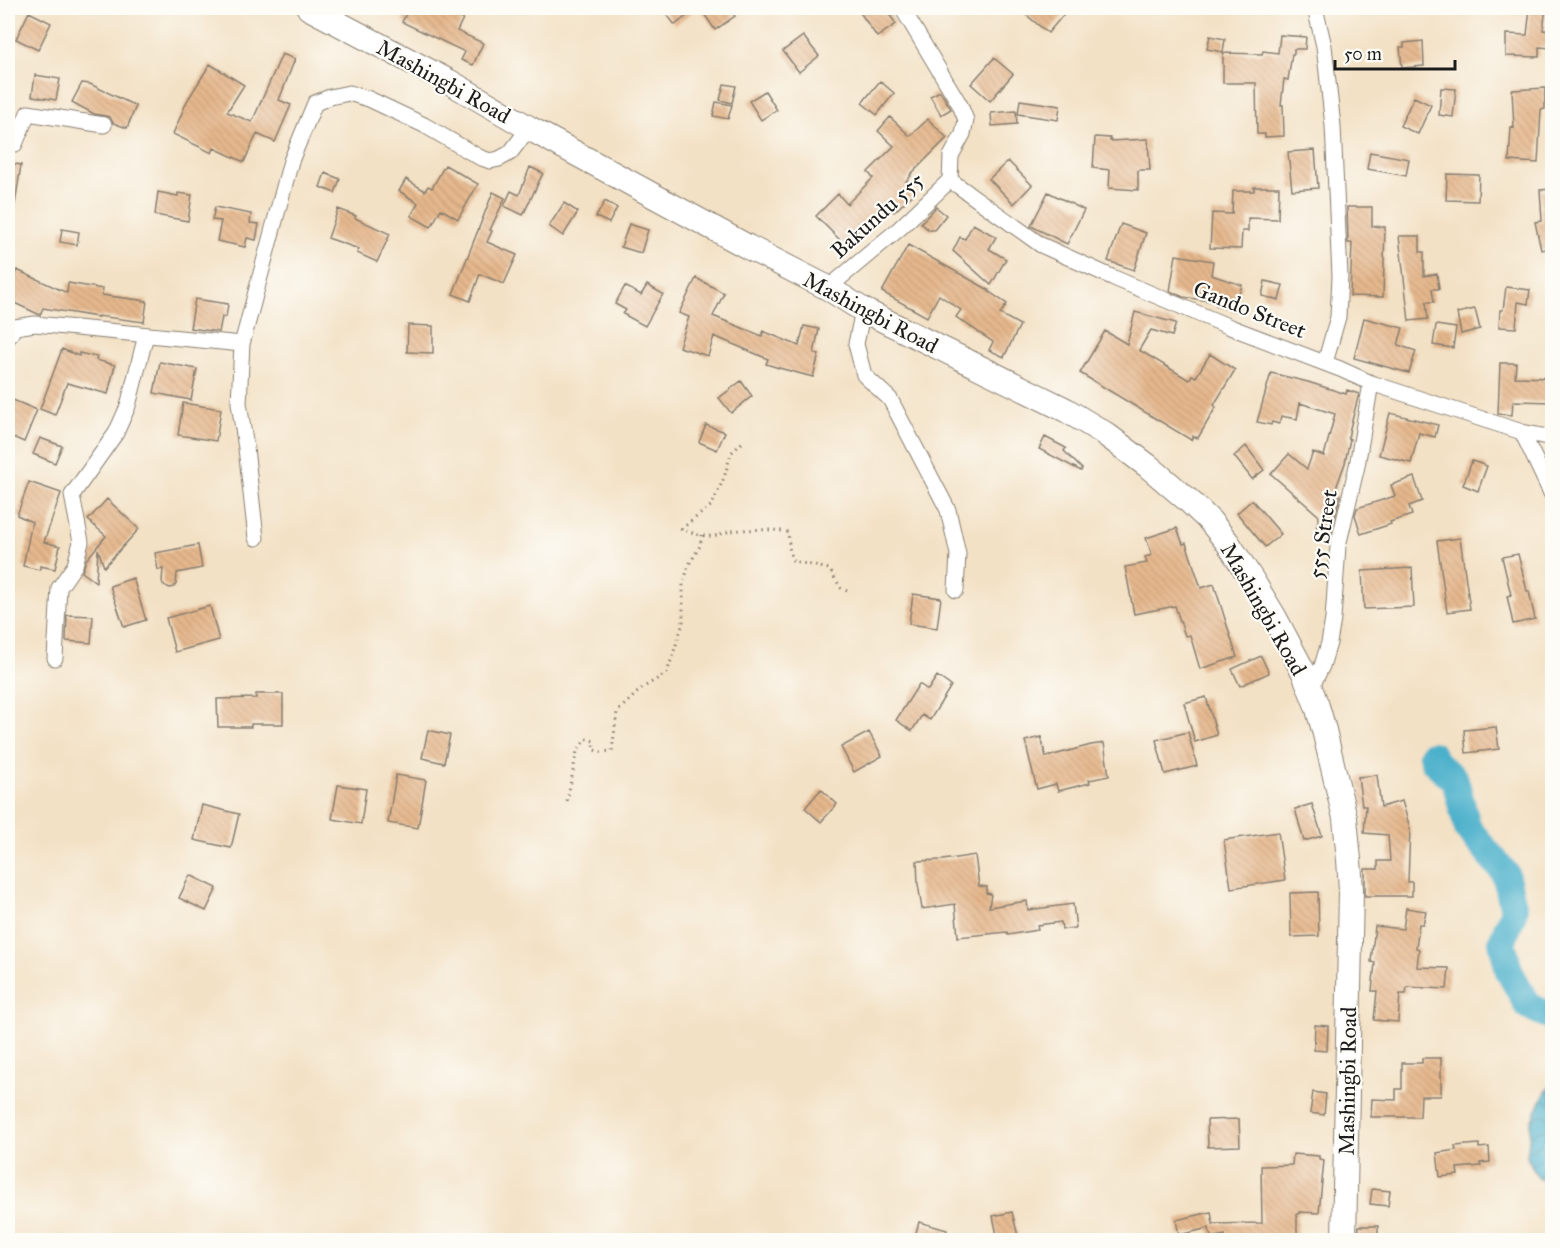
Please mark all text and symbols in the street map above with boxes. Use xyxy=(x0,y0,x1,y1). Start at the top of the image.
scale bar xyxy=(1335,33,1455,71)
street label: Mashingbi Road xyxy=(372,34,515,129)
text: 50 m xyxy=(1344,43,1382,65)
street label: Bakundu 555 xyxy=(825,167,929,264)
street label: Mashingbi Road xyxy=(799,266,943,359)
street label: Gando Street xyxy=(1190,275,1310,344)
street label: 555 Street xyxy=(1302,487,1343,581)
street label: Mashingbi Road xyxy=(1215,538,1312,680)
street label: Mashingbi Road xyxy=(1333,1006,1362,1156)

